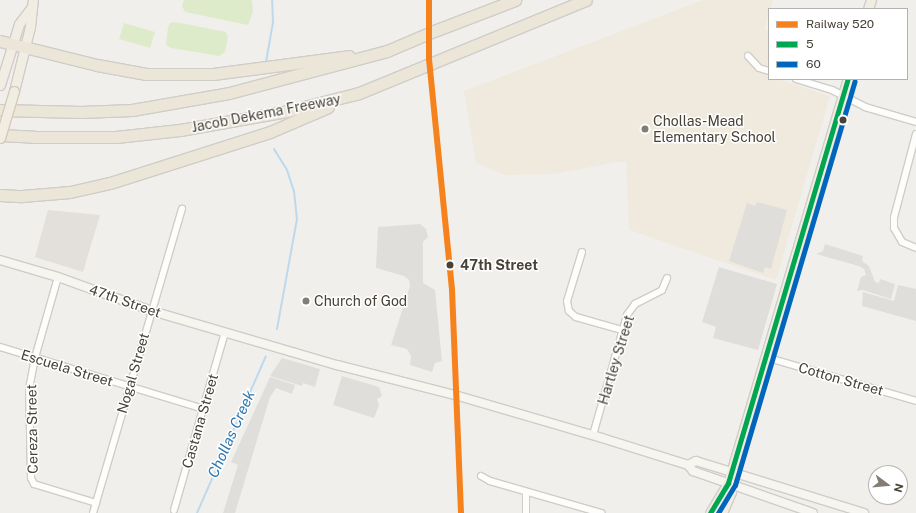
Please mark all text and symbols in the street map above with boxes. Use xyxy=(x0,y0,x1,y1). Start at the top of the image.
legend xyxy=(768,8,908,80)
text: Railway 520 xyxy=(806,17,874,31)
text: 5 xyxy=(806,37,814,51)
text: 60 xyxy=(806,57,821,71)
street label: Jacob Dekema Freeway xyxy=(190,90,342,136)
place label: Chollas-Mead Elementary School xyxy=(653,113,776,146)
unlabelled marker xyxy=(838,115,848,125)
marker: Chollas-Mead Elementary School xyxy=(640,124,650,134)
place label: 47th Street xyxy=(460,257,538,273)
marker: 47th Street xyxy=(443,258,457,272)
street label: 47th Street xyxy=(87,281,163,321)
place label: Church of God xyxy=(314,293,407,309)
marker: Church of God xyxy=(301,296,311,306)
street label: Hartley Street xyxy=(594,313,638,407)
street label: Nogal Street xyxy=(113,331,153,415)
street label: Escuela Street xyxy=(19,346,115,390)
street label: Cotton Street xyxy=(797,359,885,399)
street label: Castana Street xyxy=(179,372,221,470)
street label: Cereza Street xyxy=(23,384,41,474)
water label: Chollas Creek xyxy=(204,387,258,481)
north arrow xyxy=(868,465,908,505)
text: N xyxy=(892,482,906,494)

